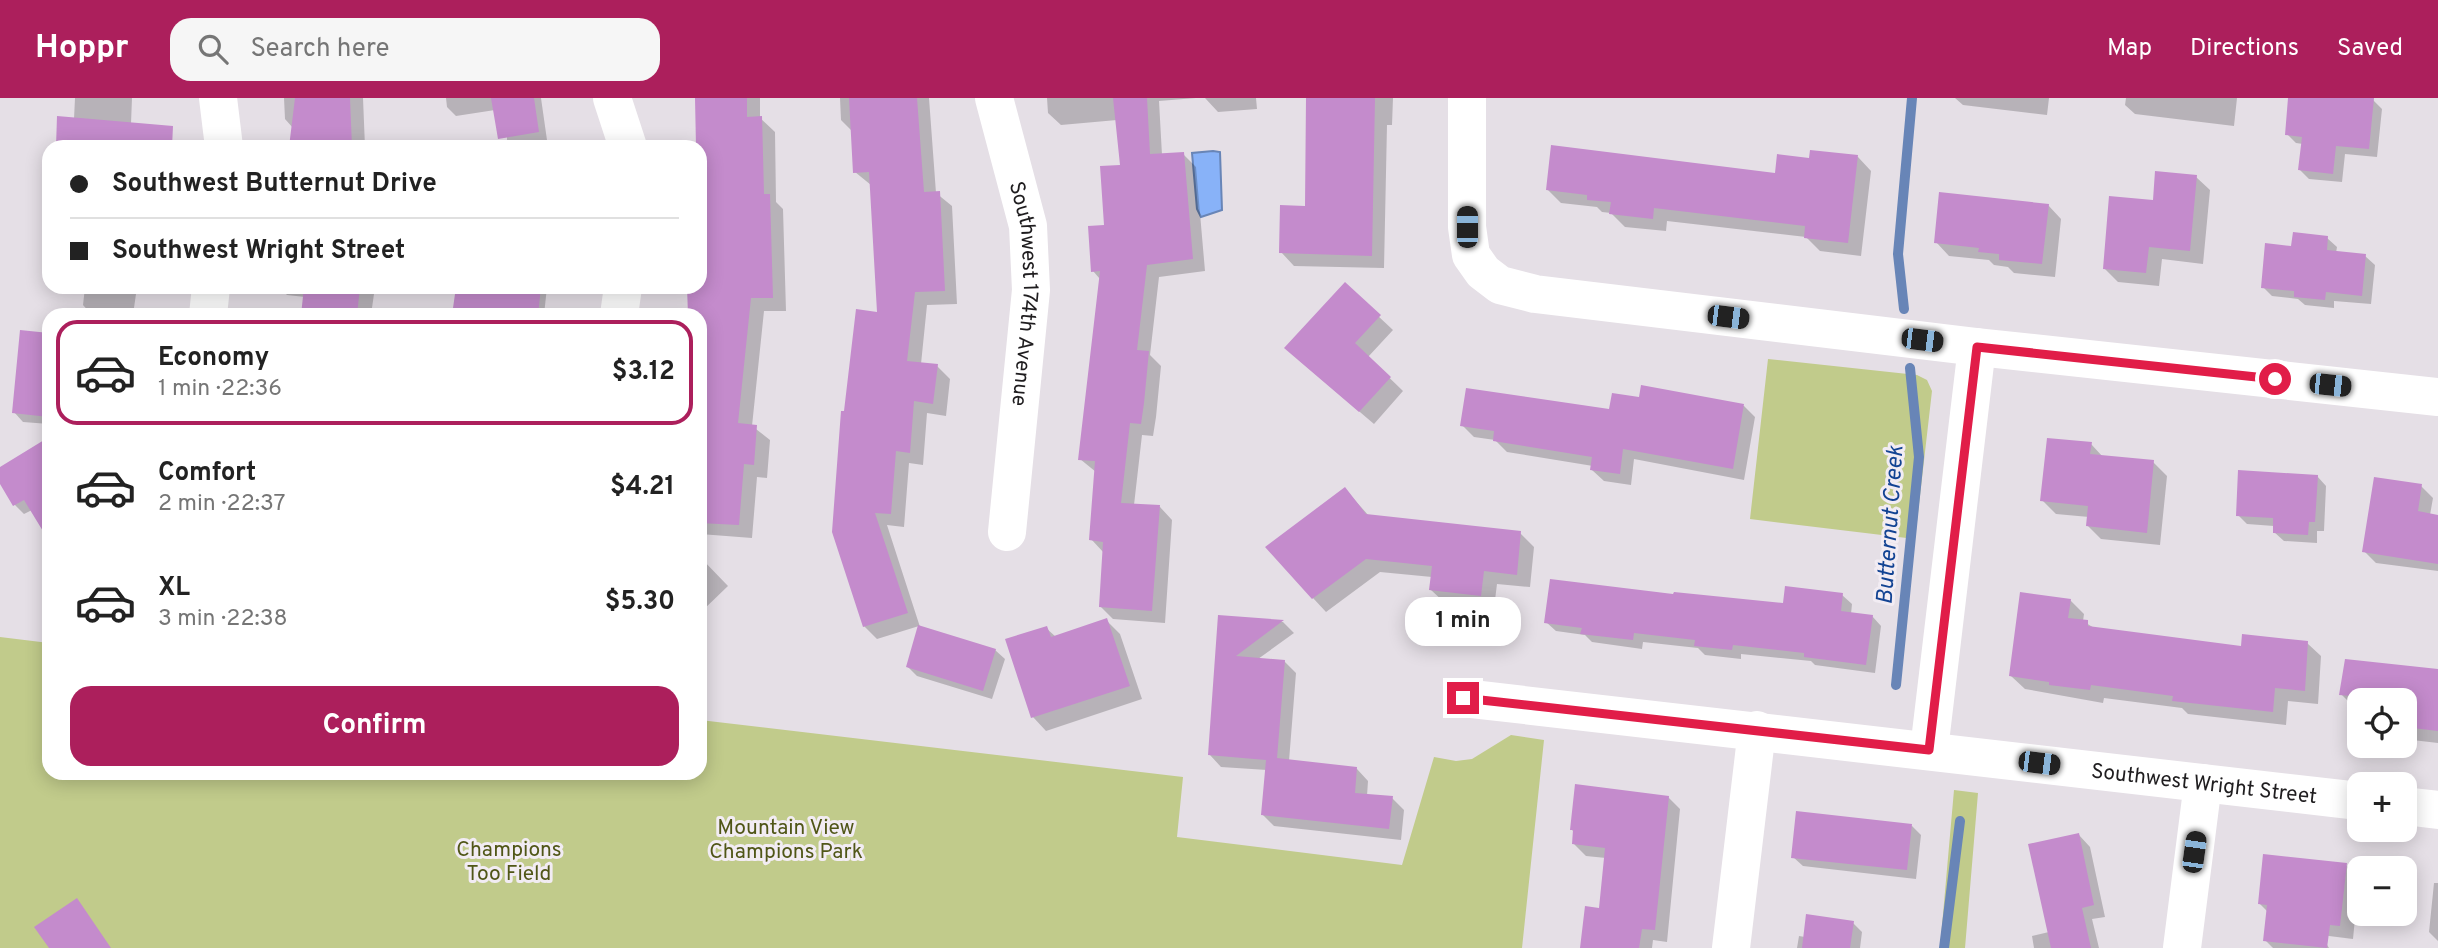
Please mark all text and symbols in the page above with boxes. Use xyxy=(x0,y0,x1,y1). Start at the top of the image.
search box xyxy=(170,18,660,81)
text: Hoppr xyxy=(35,28,128,70)
icon: search xyxy=(194,30,232,68)
text: Search here xyxy=(250,33,389,66)
text: Map xyxy=(2107,34,2152,64)
text: Directions xyxy=(2190,34,2299,64)
text: Saved xyxy=(2337,34,2403,64)
text: Southwest Butternut Drive xyxy=(112,168,437,201)
street label: Southwest 174th Avenue xyxy=(1002,179,1043,407)
car xyxy=(1457,206,1478,248)
text: Southwest Wright Street xyxy=(112,235,405,268)
car xyxy=(1706,304,1751,330)
car xyxy=(1900,327,1945,353)
icon: car xyxy=(74,341,137,404)
text: Economy xyxy=(158,342,269,375)
text: $3.12 xyxy=(612,356,675,389)
route start xyxy=(2259,363,2291,395)
car xyxy=(2309,372,2352,398)
text: 1 min · 22:36 xyxy=(158,375,282,404)
water label: Butternut Creek xyxy=(1871,444,1912,606)
icon: car xyxy=(74,456,137,519)
text: Comfort xyxy=(158,457,256,490)
text: $4.21 xyxy=(610,471,675,504)
text: 2 min · 22:37 xyxy=(158,490,286,519)
icon: car xyxy=(74,571,137,634)
text: XL xyxy=(158,572,190,605)
text: $5.30 xyxy=(605,586,675,619)
callout: 1 min xyxy=(1405,596,1521,646)
text: 3 min · 22:38 xyxy=(158,605,288,634)
text: 1 min xyxy=(1435,607,1491,636)
route end xyxy=(1447,682,1479,714)
button: Confirm xyxy=(70,686,679,766)
map controls xyxy=(2347,688,2417,926)
button: locate xyxy=(2347,688,2417,758)
car xyxy=(2017,750,2062,776)
street label: Southwest Wright Street xyxy=(2090,758,2318,811)
button: + xyxy=(2347,772,2417,842)
park label: Mountain View Champions Park xyxy=(709,815,863,866)
car xyxy=(2181,830,2208,874)
park label: Champions Too Field xyxy=(456,837,562,888)
button: − xyxy=(2347,856,2417,926)

